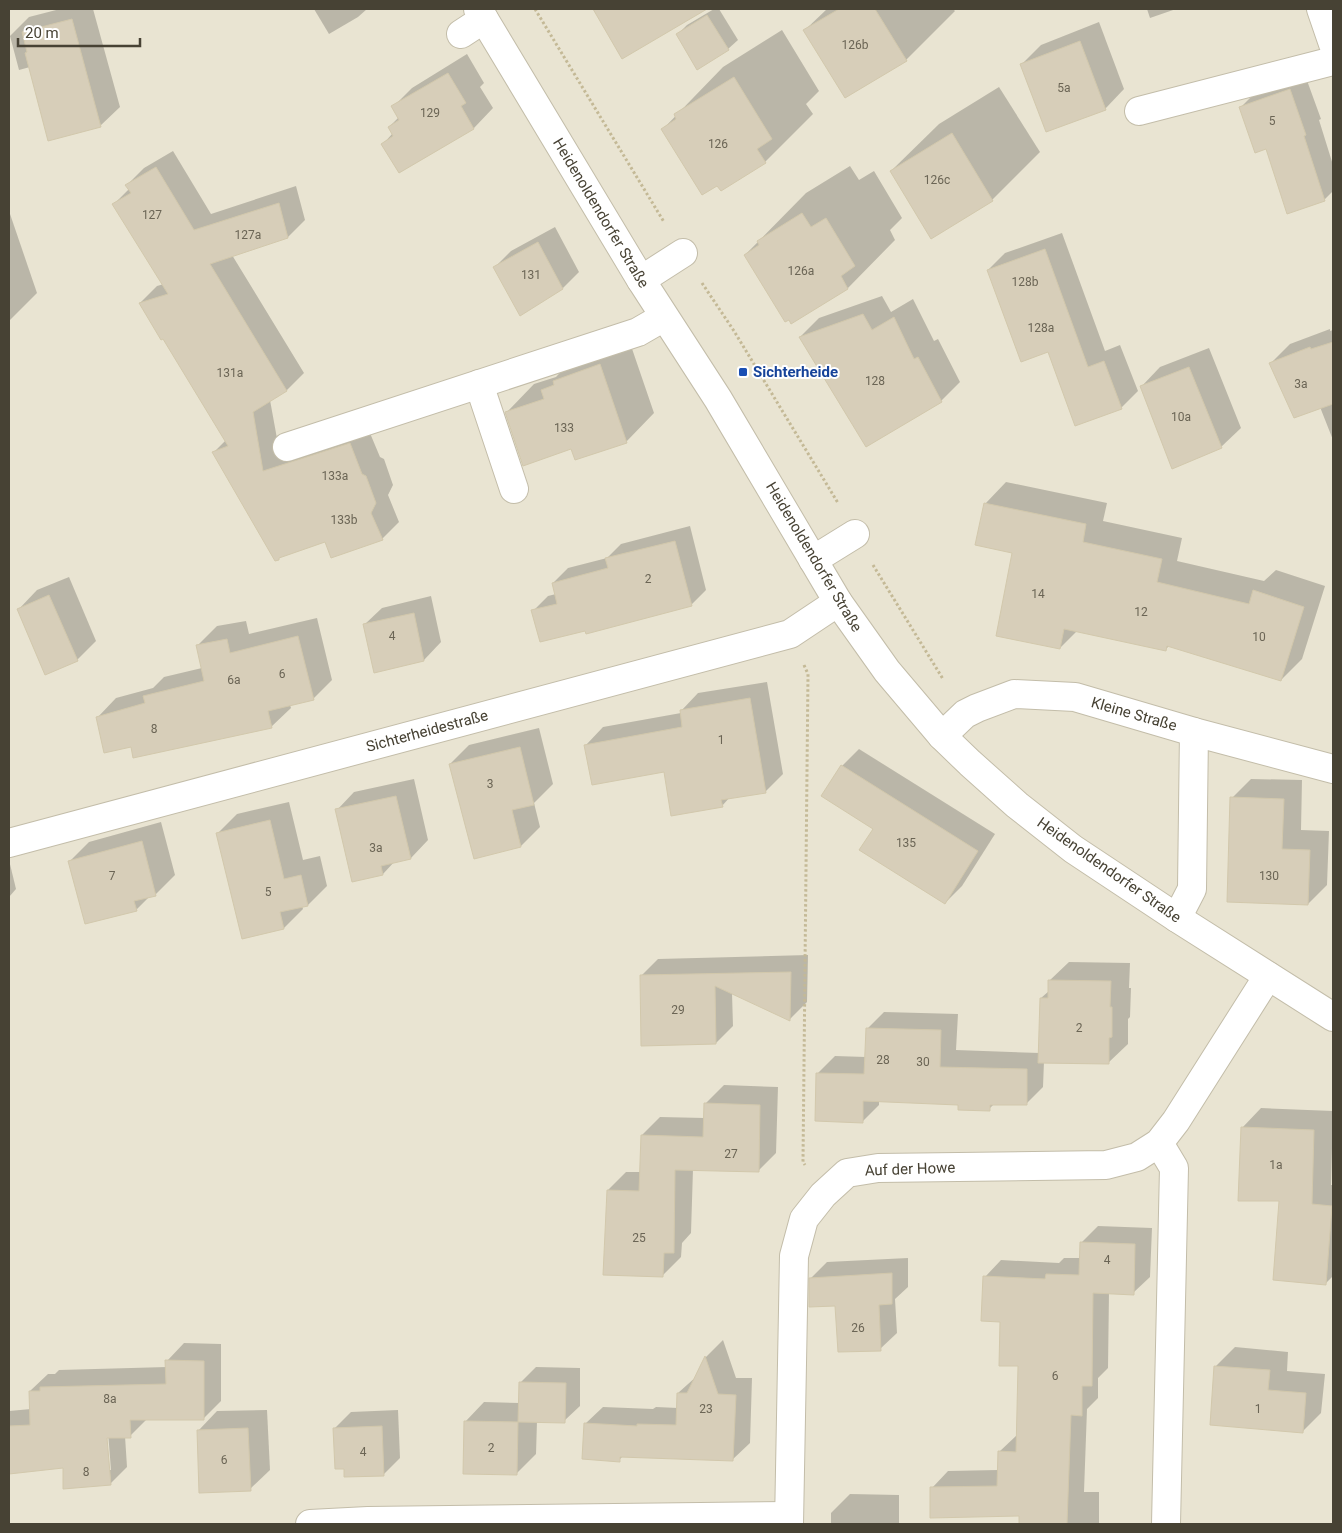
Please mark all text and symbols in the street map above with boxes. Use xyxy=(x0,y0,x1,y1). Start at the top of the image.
scale bar xyxy=(18,15,140,47)
text: 20 m xyxy=(25,24,59,42)
house number: 126b xyxy=(842,38,869,52)
house number: 5a xyxy=(1057,81,1071,95)
house number: 129 xyxy=(420,106,440,120)
house number: 5 xyxy=(1269,114,1276,128)
street label: Heidenoldendorfer Straße xyxy=(549,135,653,291)
house number: 126 xyxy=(708,137,728,151)
house number: 126c xyxy=(924,173,950,187)
house number: 127 xyxy=(142,208,162,222)
house number: 127a xyxy=(235,228,261,242)
house number: 126a xyxy=(788,264,814,278)
house number: 131 xyxy=(521,268,541,282)
house number: 128b xyxy=(1012,275,1039,289)
house number: 128a xyxy=(1028,321,1054,335)
place label: Sichterheide xyxy=(753,363,838,381)
house number: 131a xyxy=(217,366,243,380)
marker: Sichterheide xyxy=(737,366,749,378)
house number: 128 xyxy=(865,374,885,388)
house number: 3a xyxy=(1294,377,1308,391)
house number: 10a xyxy=(1171,410,1191,424)
house number: 133 xyxy=(554,421,574,435)
house number: 133a xyxy=(322,469,348,483)
street label: Heidenoldendorfer Straße xyxy=(762,479,866,635)
house number: 133b xyxy=(331,513,358,527)
house number: 2 xyxy=(645,572,652,586)
house number: 14 xyxy=(1031,587,1045,601)
house number: 12 xyxy=(1134,605,1148,619)
house number: 4 xyxy=(389,629,396,643)
house number: 10 xyxy=(1252,630,1266,644)
house number: 6 xyxy=(279,667,286,681)
house number: 6a xyxy=(227,673,241,687)
street label: Kleine Straße xyxy=(1089,693,1179,735)
street label: Sichterheidestraße xyxy=(364,706,490,756)
house number: 8 xyxy=(151,722,158,736)
house number: 1 xyxy=(718,733,724,747)
house number: 3 xyxy=(487,777,493,791)
street label: Heidenoldendorfer Straße xyxy=(1034,813,1184,927)
house number: 135 xyxy=(896,836,916,850)
house number: 3a xyxy=(369,841,383,855)
house number: 7 xyxy=(109,869,116,883)
house number: 130 xyxy=(1259,869,1279,883)
house number: 5 xyxy=(265,885,272,899)
house number: 29 xyxy=(671,1003,685,1017)
house number: 2 xyxy=(1076,1021,1083,1035)
house number: 28 xyxy=(876,1053,890,1067)
house number: 30 xyxy=(916,1055,930,1069)
house number: 27 xyxy=(724,1147,738,1161)
street label: Auf der Howe xyxy=(864,1158,956,1180)
house number: 1a xyxy=(1269,1158,1283,1172)
house number: 25 xyxy=(632,1231,646,1245)
house number: 4 xyxy=(1104,1253,1111,1267)
house number: 26 xyxy=(851,1321,865,1335)
house number: 6 xyxy=(1052,1369,1059,1383)
house number: 8a xyxy=(103,1392,117,1406)
house number: 23 xyxy=(699,1402,713,1416)
house number: 1 xyxy=(1255,1402,1261,1416)
house number: 2 xyxy=(488,1441,495,1455)
house number: 4 xyxy=(360,1445,367,1459)
house number: 6 xyxy=(221,1453,228,1467)
house number: 8 xyxy=(83,1465,90,1479)

